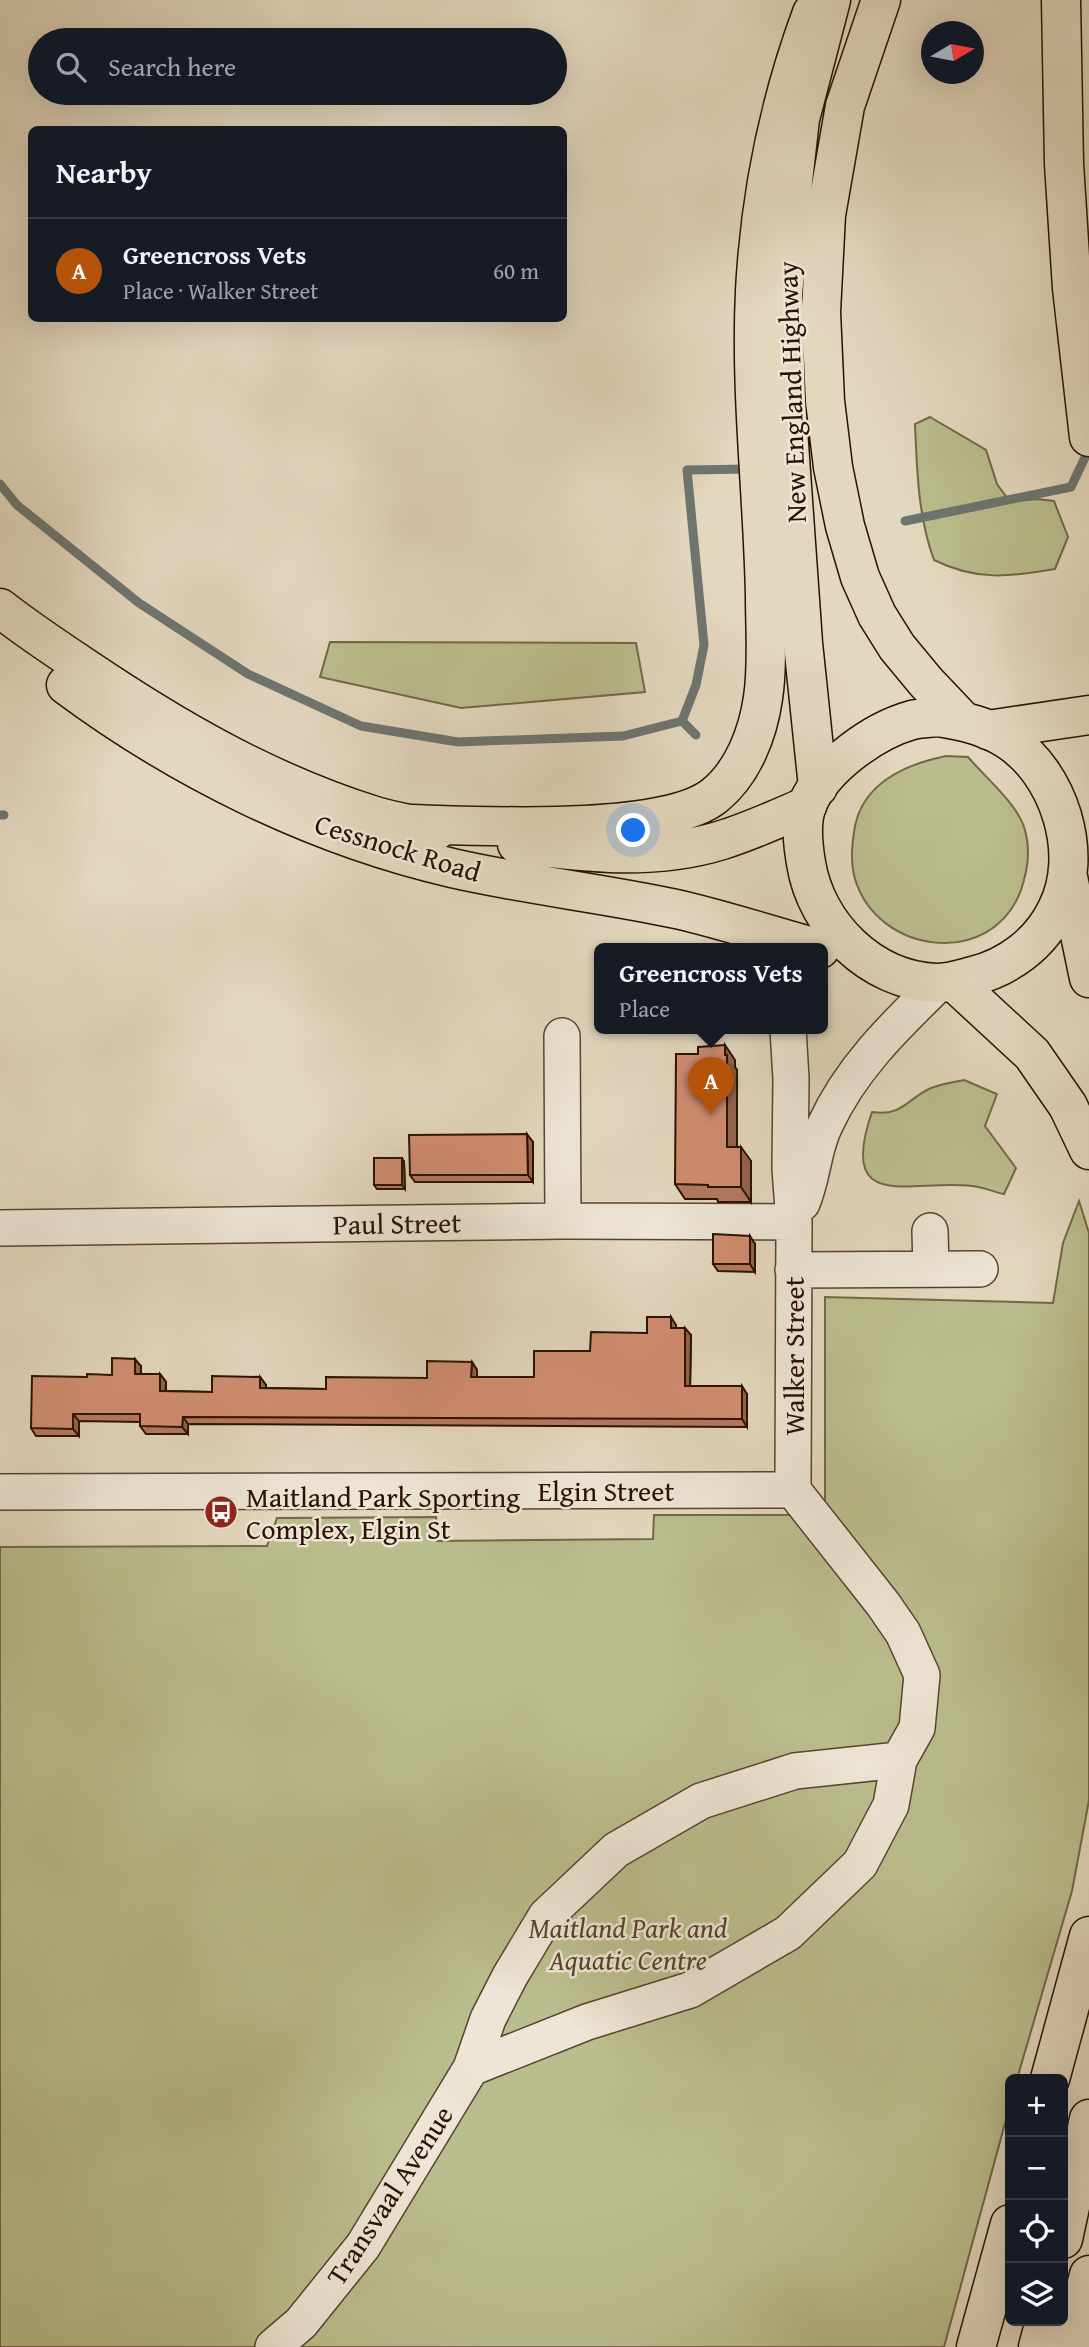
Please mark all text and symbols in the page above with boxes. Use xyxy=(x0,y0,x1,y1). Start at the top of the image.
north arrow xyxy=(921,21,984,84)
search box xyxy=(28,28,567,105)
text: Search here xyxy=(108,47,236,86)
icon: search xyxy=(52,48,90,86)
text: Nearby xyxy=(56,150,152,194)
text: Greencross Vets xyxy=(123,235,306,274)
text: A xyxy=(72,254,86,287)
text: 60 m xyxy=(493,254,539,287)
street label: New England Highway xyxy=(766,260,816,524)
text: Place · Walker Street xyxy=(123,274,318,307)
street label: Cessnock Road xyxy=(310,802,486,892)
your location xyxy=(616,813,650,847)
popup xyxy=(594,943,828,1034)
text: Greencross Vets xyxy=(619,953,803,992)
text: Place xyxy=(619,992,670,1025)
pin: A xyxy=(688,1057,734,1115)
street label: Paul Street xyxy=(333,1201,462,1245)
street label: Walker Street xyxy=(773,1276,814,1436)
street label: Elgin Street xyxy=(538,1470,674,1511)
place label: Maitland Park Sporting Complex, Elgin St xyxy=(246,1476,520,1549)
bus stop icon: Maitland Park Sporting Complex, Elgin St xyxy=(202,1493,240,1531)
park label: Maitland Park and Aquatic Centre xyxy=(529,1907,727,1980)
map controls xyxy=(1005,2074,1068,2326)
button: + xyxy=(1005,2074,1068,2137)
street label: Transvaal Avenue xyxy=(315,2097,463,2293)
button: − xyxy=(1005,2137,1068,2200)
button: locate xyxy=(1005,2200,1068,2263)
button: layers xyxy=(1005,2263,1068,2326)

